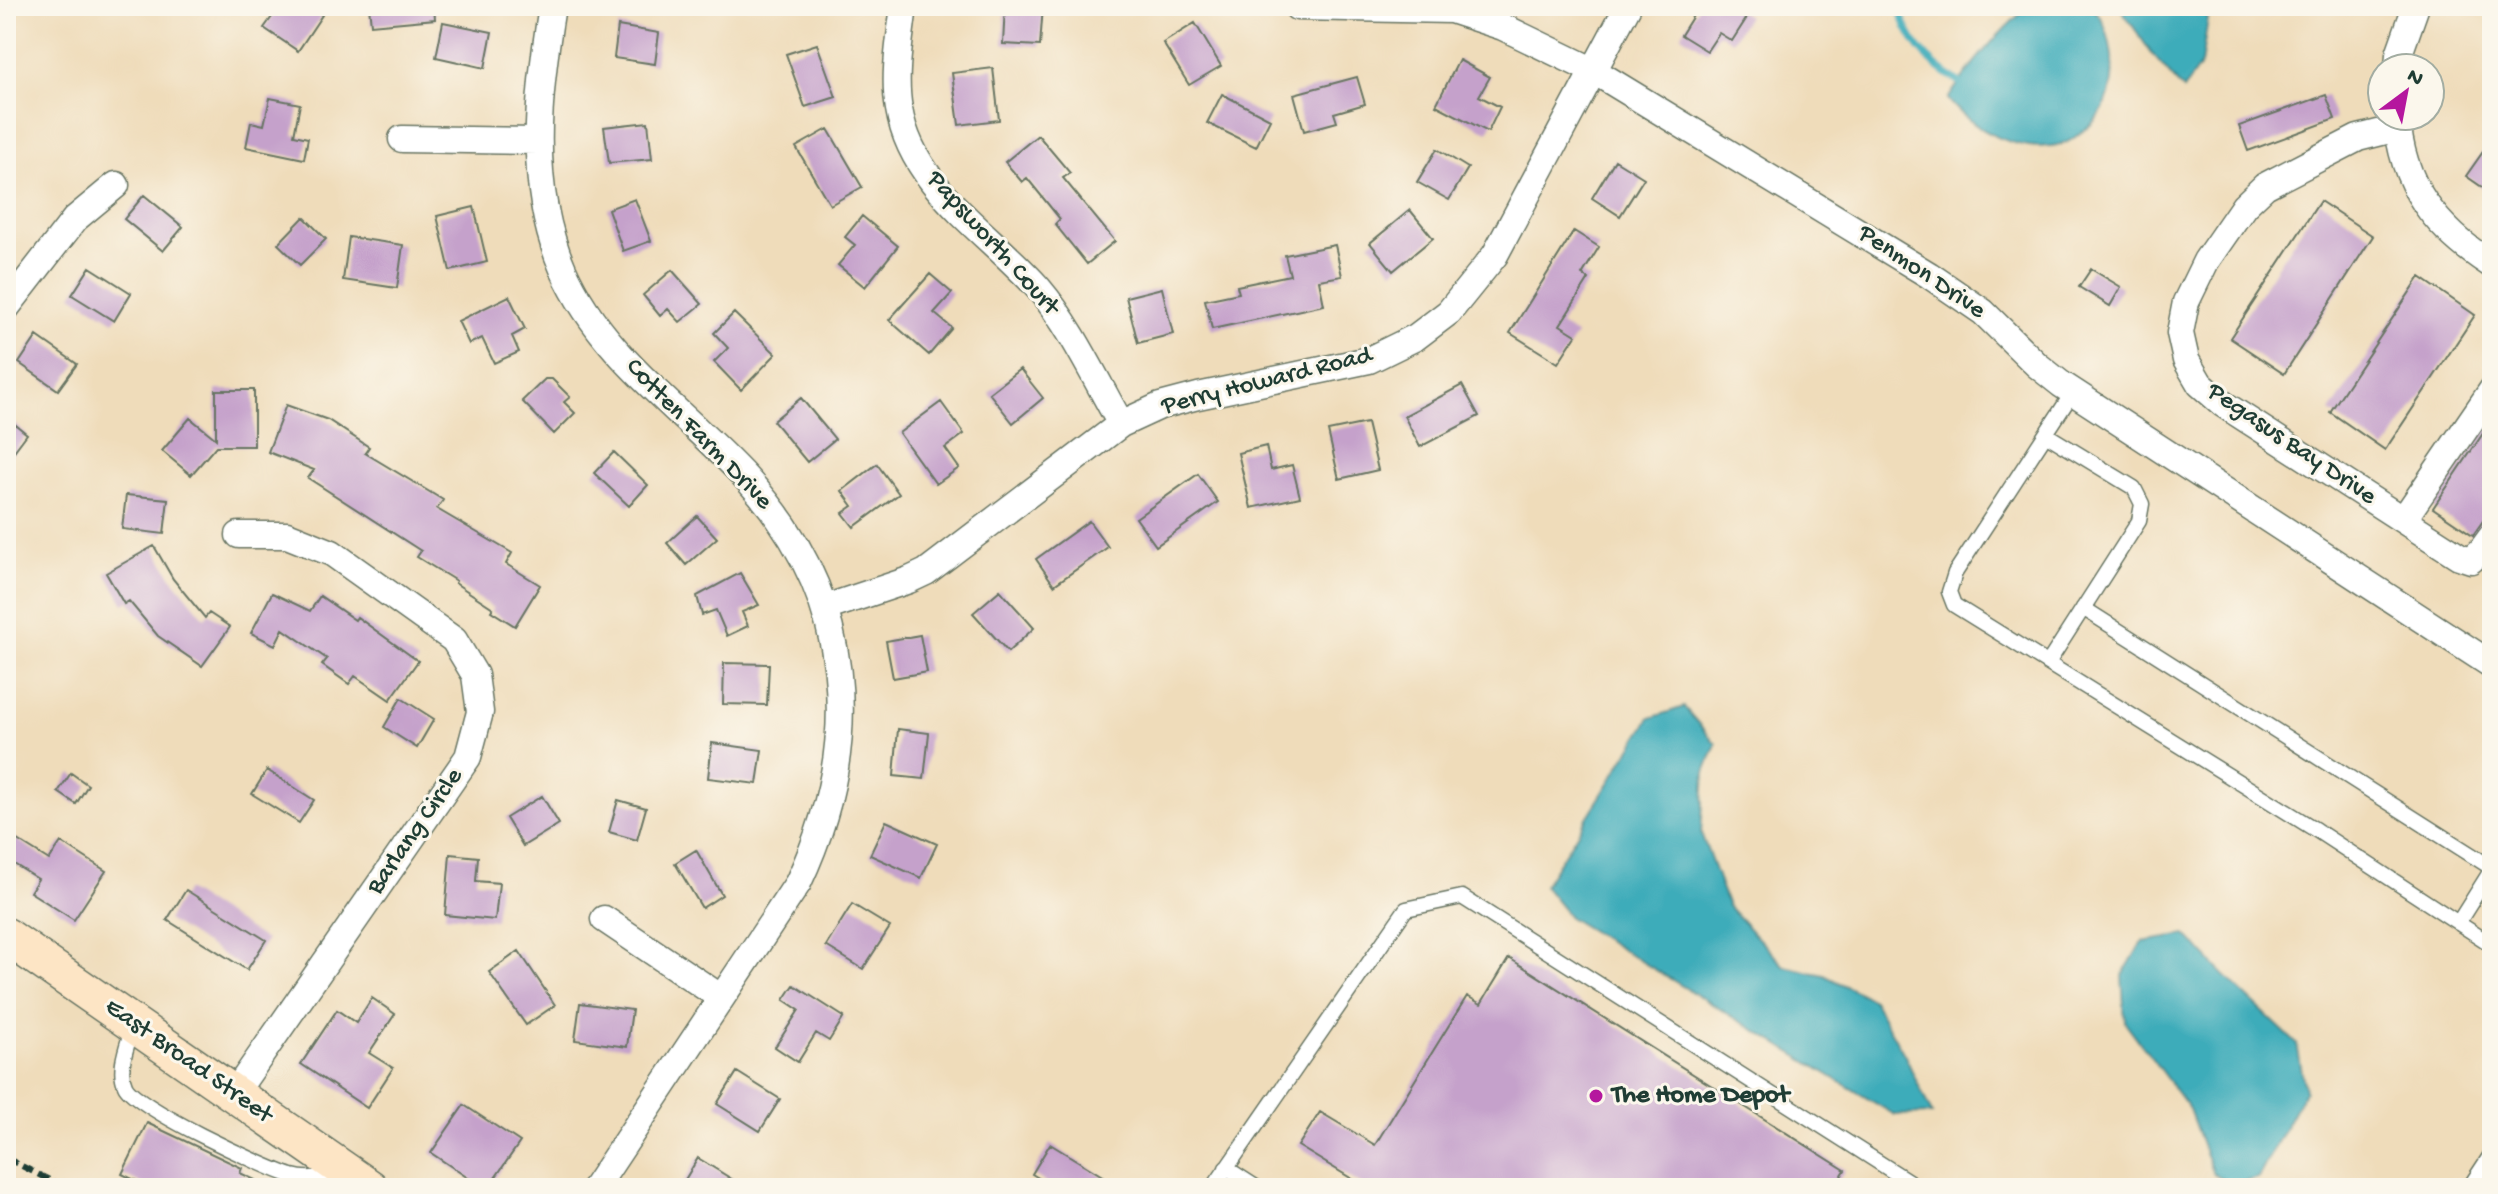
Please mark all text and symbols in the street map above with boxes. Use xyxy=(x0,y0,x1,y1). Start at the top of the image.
north arrow xyxy=(2366,52,2446,132)
text: N xyxy=(2401,64,2427,93)
street label: Papsworth Court xyxy=(918,164,1067,325)
street label: Penmon Drive xyxy=(1850,218,1991,327)
street label: Perry Howard Road xyxy=(1158,340,1377,423)
street label: Cotten Farm Drive xyxy=(618,353,779,518)
street label: Pegasus Bay Drive xyxy=(2199,376,2382,513)
street label: Barlang Circle xyxy=(360,762,471,902)
street label: East Broad Street xyxy=(98,992,280,1133)
place label: The Home Depot xyxy=(1610,1081,1792,1112)
marker: The Home Depot xyxy=(1587,1087,1605,1105)

